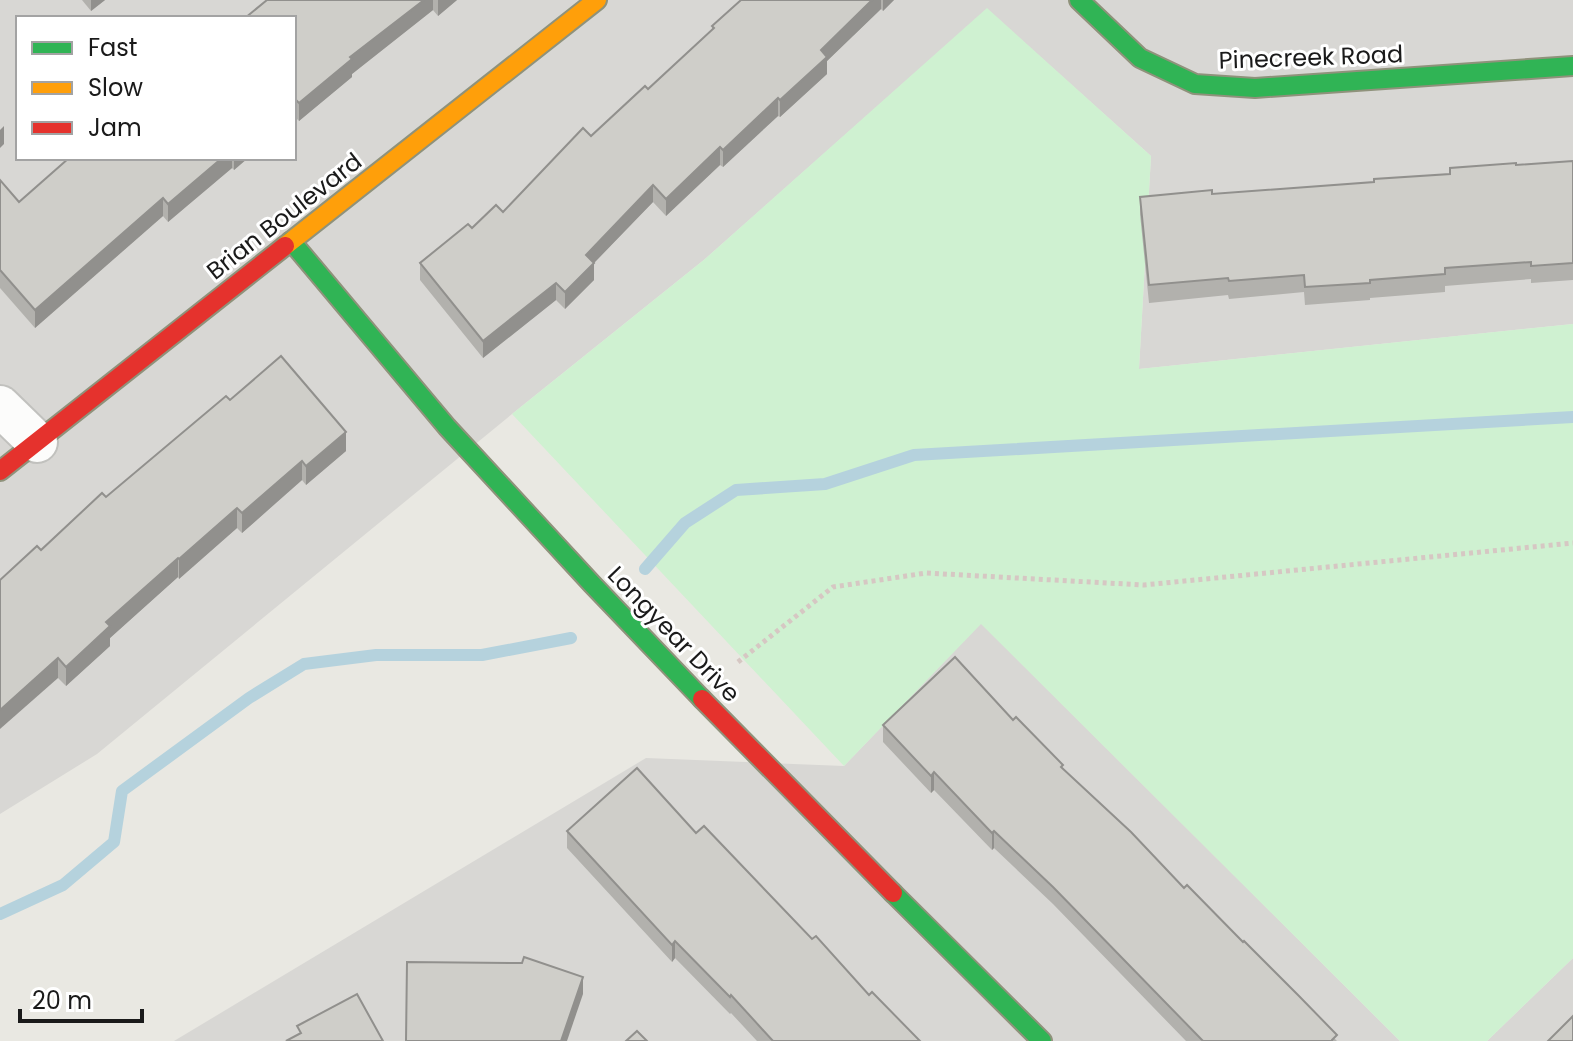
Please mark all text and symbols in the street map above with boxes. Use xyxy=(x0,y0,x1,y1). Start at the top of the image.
legend xyxy=(16,16,296,160)
text: Fast xyxy=(88,31,138,64)
street label: Pinecreek Road xyxy=(1218,37,1404,77)
text: Slow xyxy=(88,71,143,104)
text: Jam xyxy=(88,111,142,144)
street label: Brian Boulevard xyxy=(200,145,368,287)
street label: Longyear Drive xyxy=(600,559,748,709)
scale bar xyxy=(20,973,142,1023)
text: 20 m xyxy=(32,984,92,1017)

